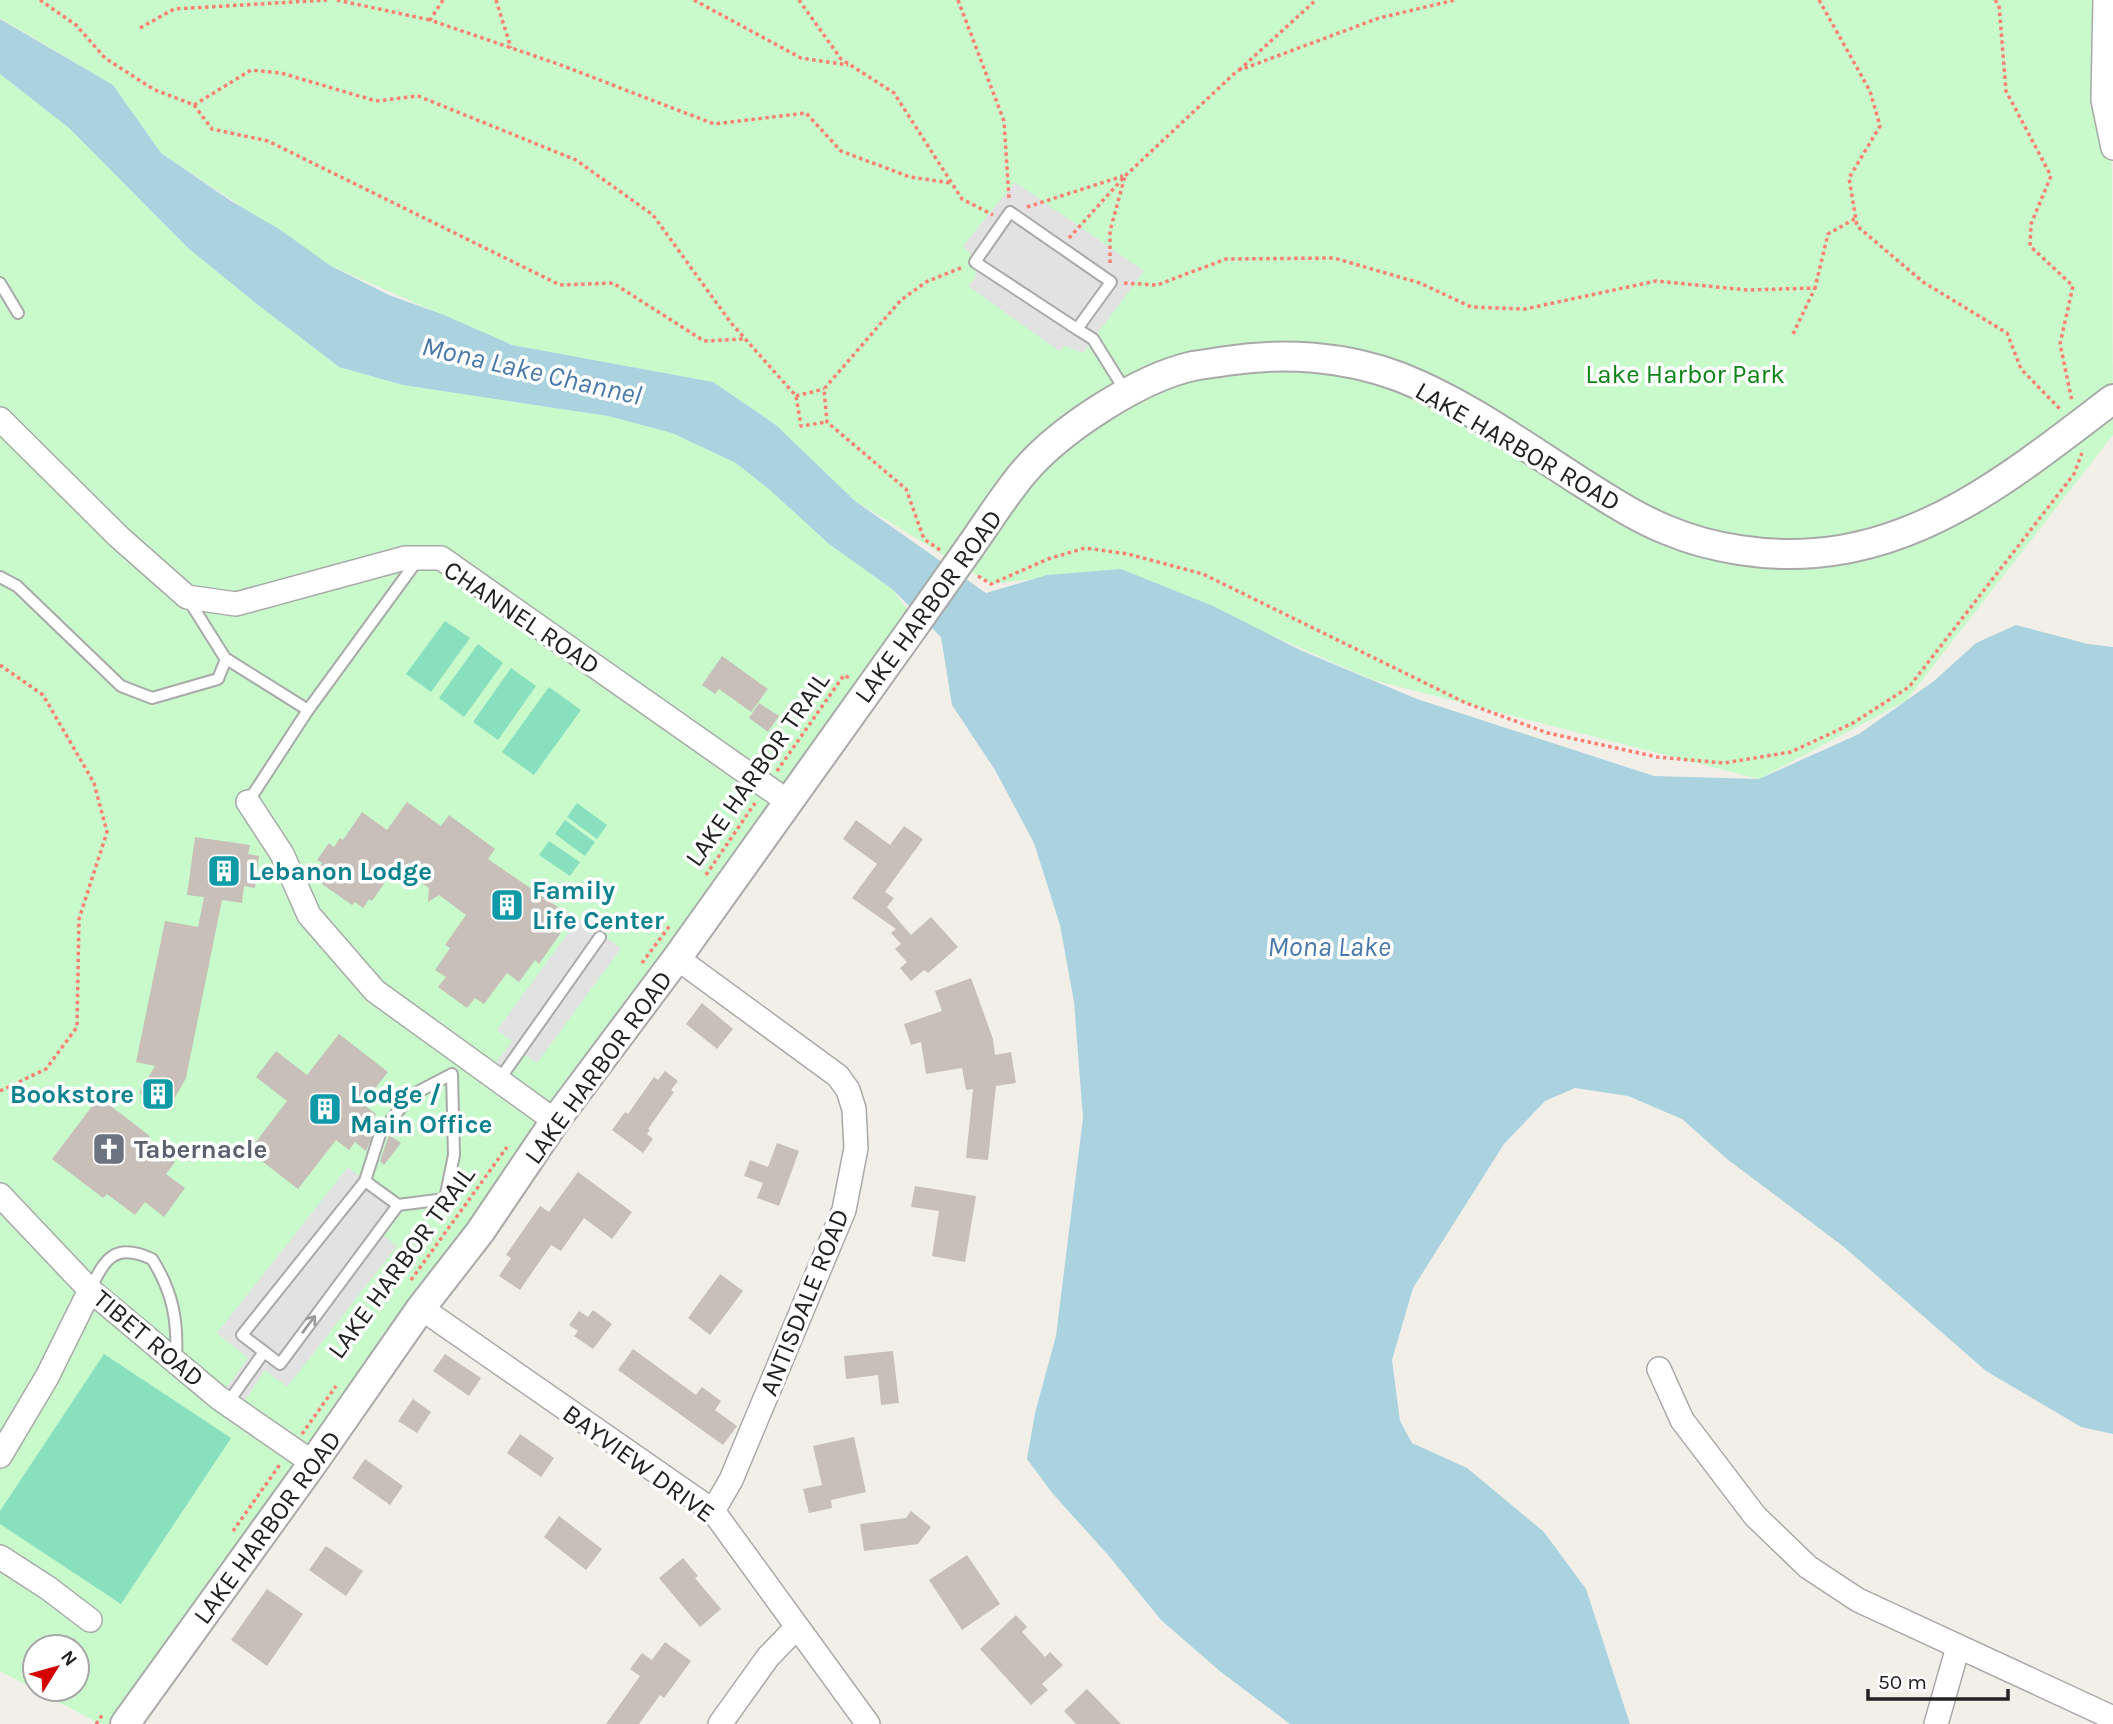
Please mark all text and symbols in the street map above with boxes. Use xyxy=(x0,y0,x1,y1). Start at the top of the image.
water label: Mona Lake Channel xyxy=(419,329,645,412)
park label: Lake Harbor Park xyxy=(1585,359,1785,390)
street label: LAKE HARBOR ROAD xyxy=(1410,375,1626,518)
street label: LAKE HARBOR ROAD xyxy=(848,503,1009,709)
street label: CHANNEL ROAD xyxy=(438,554,606,681)
street label: LAKE HARBOR TRAIL xyxy=(679,666,836,872)
building icon: Lebanon Lodge xyxy=(205,852,243,890)
place label: Lebanon Lodge xyxy=(248,856,432,887)
place label: Family Life Center xyxy=(532,875,665,936)
building icon: Family Life Center xyxy=(488,886,526,924)
water label: Mona Lake xyxy=(1267,930,1391,963)
street label: LAKE HARBOR ROAD xyxy=(518,964,679,1170)
building icon: Bookstore xyxy=(139,1075,177,1113)
place label: Bookstore xyxy=(10,1079,134,1110)
place label: Lodge / Main Office xyxy=(350,1079,492,1140)
building icon: Lodge / Main Office xyxy=(306,1090,344,1128)
church icon: Tabernacle xyxy=(90,1130,128,1168)
place label: Tabernacle xyxy=(134,1134,267,1165)
street label: LAKE HARBOR TRAIL xyxy=(321,1160,482,1365)
street label: ANTISDALE ROAD xyxy=(753,1204,856,1400)
street label: TIBET ROAD xyxy=(87,1283,210,1394)
one-way arrow xyxy=(302,1316,317,1334)
street label: BAYVIEW DRIVE xyxy=(557,1398,721,1529)
street label: LAKE HARBOR ROAD xyxy=(187,1424,348,1630)
north arrow xyxy=(21,1633,91,1703)
text: N xyxy=(56,1646,82,1670)
scale bar xyxy=(1868,1658,2008,1702)
text: 50 m xyxy=(1878,1670,1927,1694)

